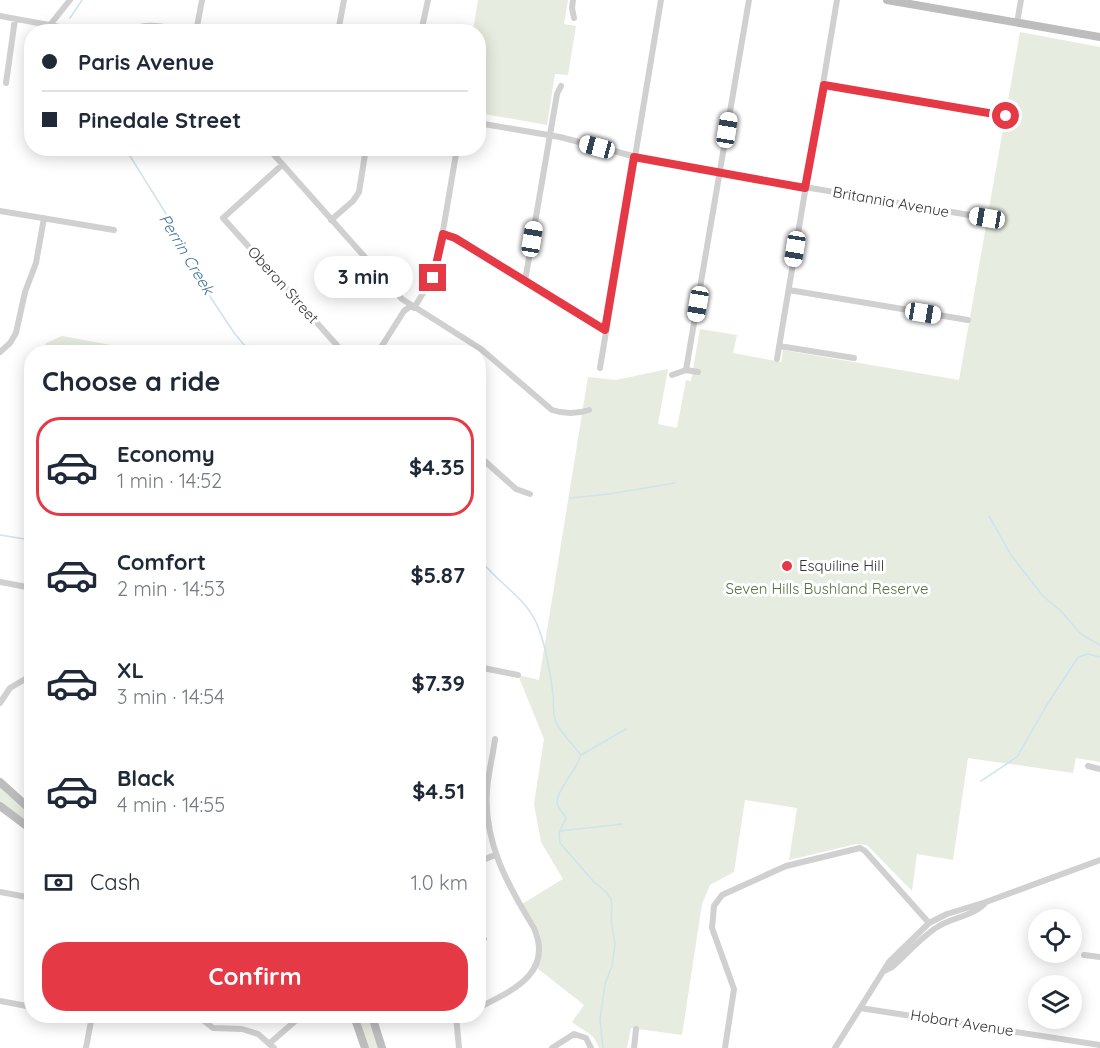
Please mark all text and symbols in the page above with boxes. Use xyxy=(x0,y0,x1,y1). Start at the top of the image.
text: Paris Avenue xyxy=(78,48,214,76)
route start xyxy=(992,102,1019,129)
text: Pinedale Street xyxy=(78,106,241,134)
car xyxy=(715,111,739,149)
car xyxy=(577,134,617,160)
street label: Britannia Avenue xyxy=(831,182,951,221)
car xyxy=(968,206,1006,230)
water label: Perrin Creek xyxy=(155,210,220,299)
car xyxy=(520,220,544,258)
car xyxy=(783,230,807,268)
street label: Oberon Street xyxy=(244,242,323,327)
callout: 3 min xyxy=(313,257,412,299)
text: 3 min xyxy=(338,264,389,289)
route end xyxy=(419,264,446,291)
car xyxy=(686,285,710,323)
car xyxy=(904,301,942,325)
text: Choose a ride xyxy=(42,364,220,398)
icon: car xyxy=(45,440,99,494)
text: Economy xyxy=(117,440,215,468)
text: $4.35 xyxy=(409,453,465,481)
text: 1 min · 14:52 xyxy=(117,468,222,493)
icon: car xyxy=(45,548,99,602)
text: Comfort xyxy=(117,548,206,576)
place label: Esquiline Hill xyxy=(799,556,884,575)
marker: Esquiline Hill xyxy=(780,559,794,573)
text: $5.87 xyxy=(410,561,465,589)
text: 2 min · 14:53 xyxy=(117,576,225,601)
park label: Seven Hills Bushland Reserve xyxy=(725,579,929,598)
icon: car xyxy=(45,656,99,710)
text: XL xyxy=(117,656,144,684)
text: $7.39 xyxy=(412,669,465,697)
text: 3 min · 14:54 xyxy=(117,684,225,709)
icon: car xyxy=(45,764,99,818)
text: Black xyxy=(117,764,175,792)
text: $4.51 xyxy=(412,777,465,805)
text: 4 min · 14:55 xyxy=(117,792,225,817)
icon: cash xyxy=(42,866,75,899)
text: Cash xyxy=(90,868,141,896)
text: 1.0 km xyxy=(411,870,468,895)
map controls xyxy=(1028,909,1082,1029)
button: locate xyxy=(1028,909,1082,963)
button: Confirm xyxy=(42,942,468,1011)
button: layers xyxy=(1028,975,1082,1029)
street label: Hobart Avenue xyxy=(909,1005,1015,1040)

